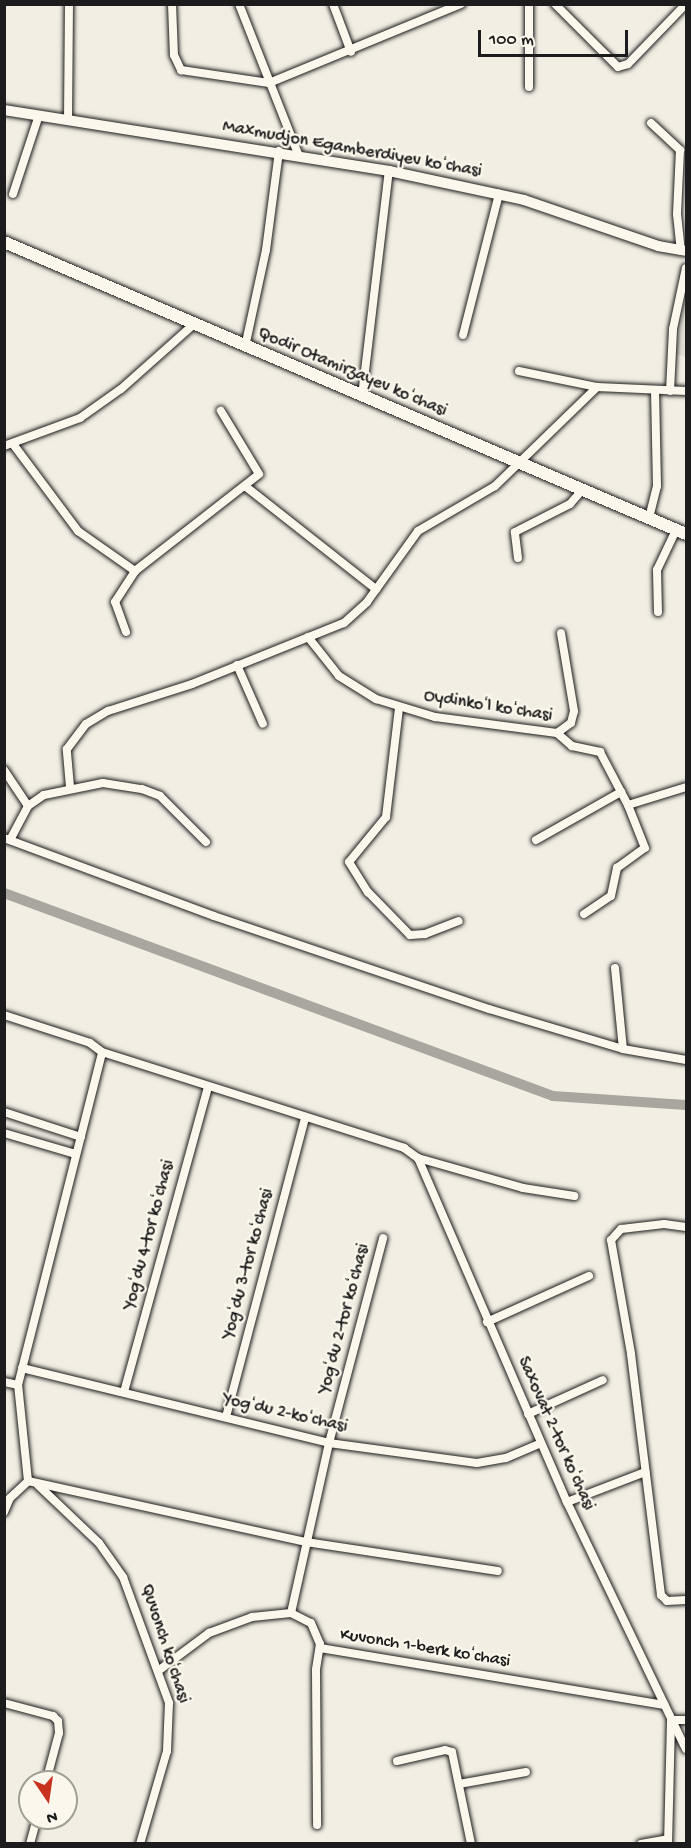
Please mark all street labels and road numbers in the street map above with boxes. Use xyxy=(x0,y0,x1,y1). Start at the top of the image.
street label: Maxmudjon Egamberdiyev koʻchasi xyxy=(221,117,483,183)
street label: Qodir Otamirzayev koʻchasi xyxy=(254,323,450,423)
street label: Oydinkoʻl koʻchasi xyxy=(422,686,554,728)
street label: Yogʻdu 4-tor koʻchasi xyxy=(120,1158,180,1312)
street label: Yogʻdu 3-tor koʻchasi xyxy=(218,1186,280,1342)
street label: Yogʻdu 2-tor koʻchasi xyxy=(315,1242,375,1396)
street label: Saxovat 2-tor koʻchasi xyxy=(511,1354,599,1514)
street label: Yogʻdu 2-koʻchasi xyxy=(221,1389,349,1439)
street label: Quvonch koʻchasi xyxy=(135,1582,193,1706)
street label: Kuvonch 1-berk koʻchasi xyxy=(338,1625,512,1673)

